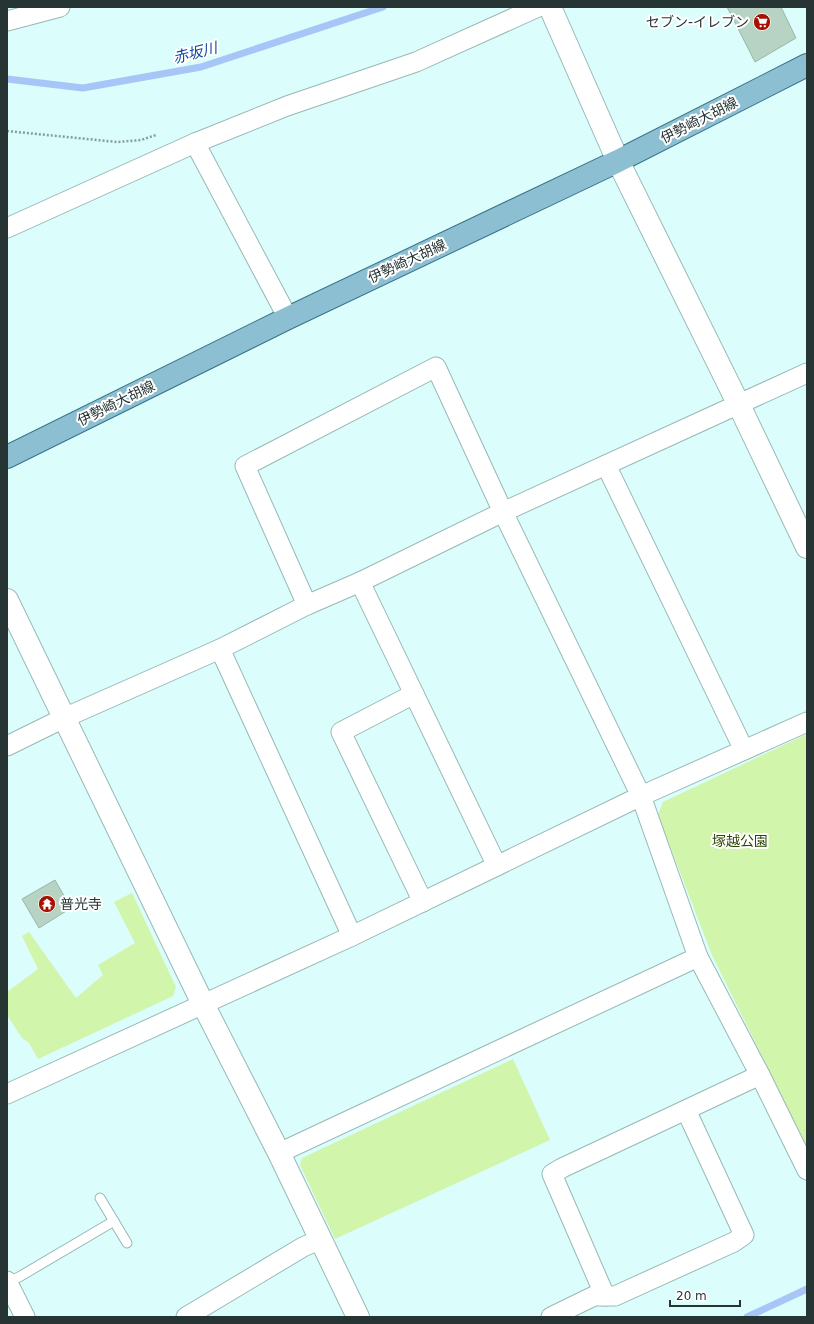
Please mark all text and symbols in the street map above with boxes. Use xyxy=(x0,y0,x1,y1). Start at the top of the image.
supermarket icon: セブン-イレブン xyxy=(752,12,772,32)
place label: セブン-イレブン xyxy=(646,14,749,30)
water label: 赤坂川 xyxy=(171,38,221,67)
street label: 伊勢崎大胡線 xyxy=(658,94,740,146)
street label: 伊勢崎大胡線 xyxy=(366,236,448,286)
street label: 伊勢崎大胡線 xyxy=(75,377,157,429)
park label: 塚越公園 xyxy=(712,833,768,849)
temple icon: 普光寺 xyxy=(37,894,57,914)
place label: 普光寺 xyxy=(60,896,102,912)
scale bar xyxy=(670,1282,740,1308)
text: 20 m xyxy=(676,1289,707,1303)

